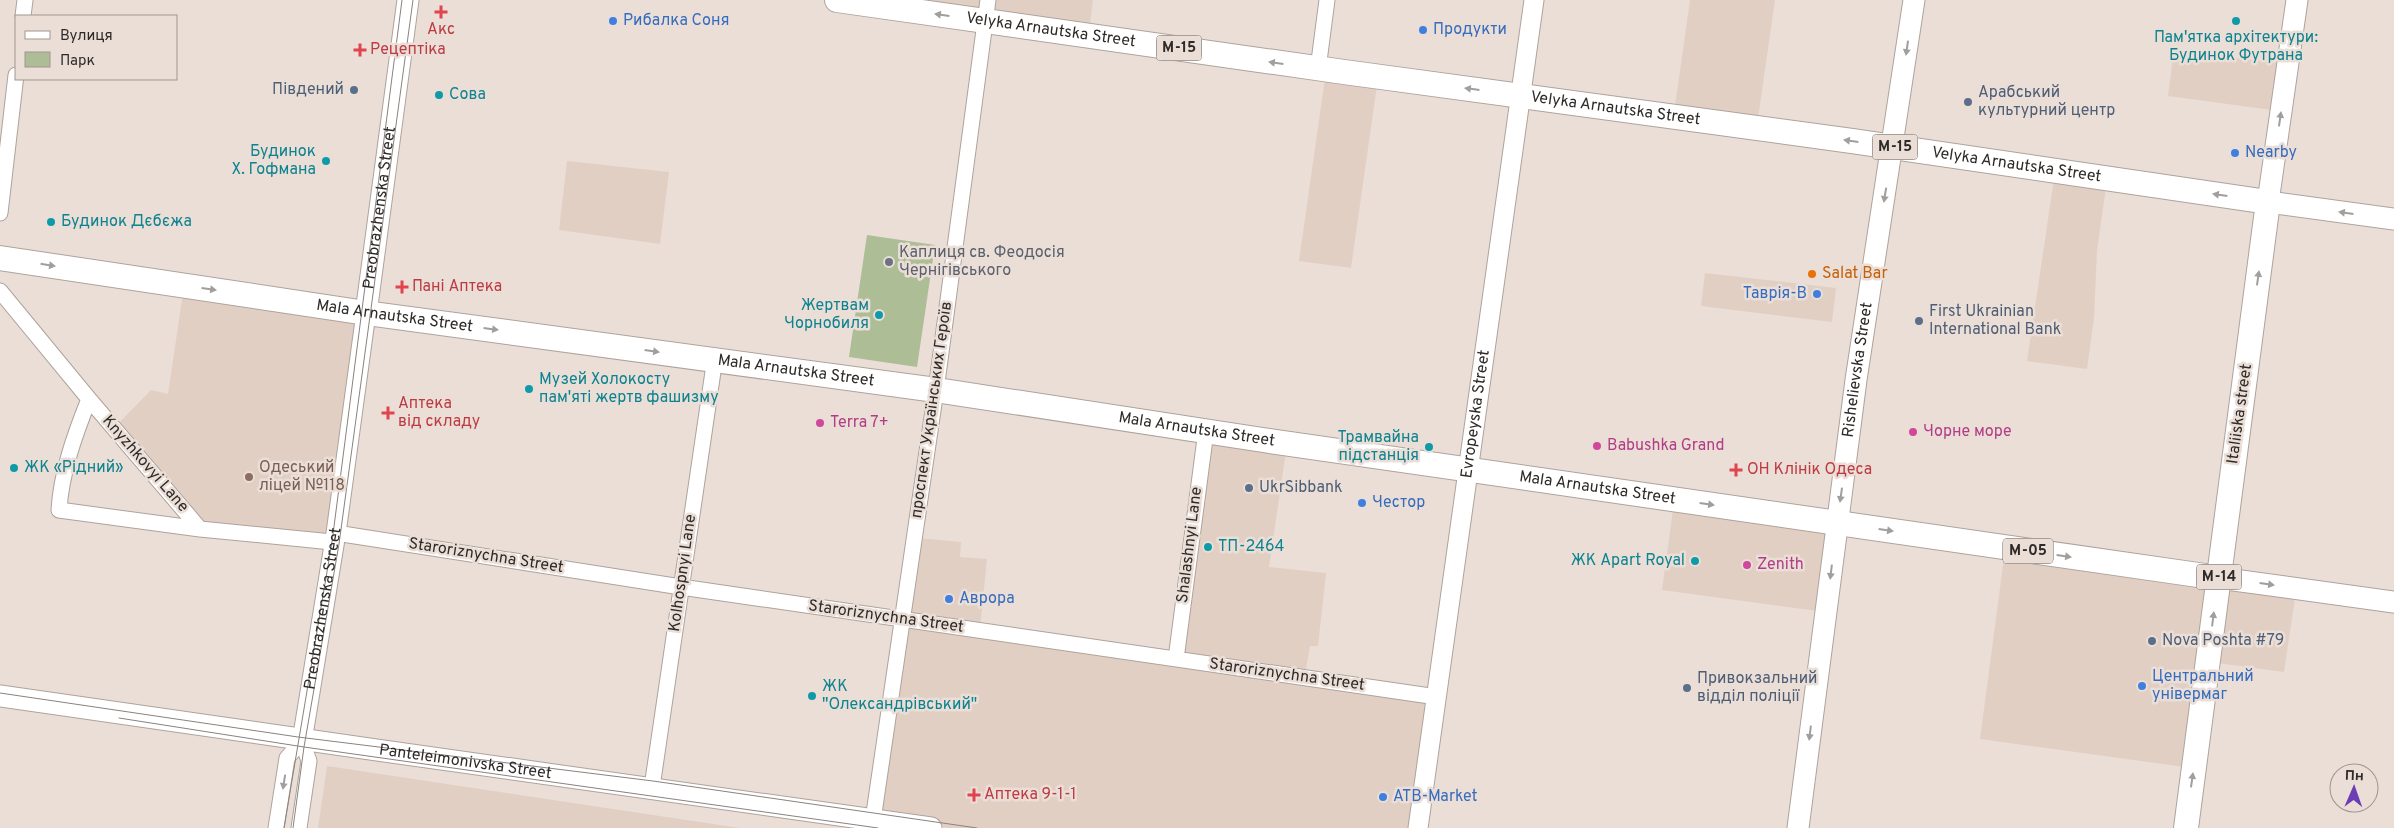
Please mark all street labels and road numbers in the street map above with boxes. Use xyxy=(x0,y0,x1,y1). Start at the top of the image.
street label: Velyka Arnautska Street xyxy=(965,8,1137,52)
road number: М-15 xyxy=(1156,36,1202,60)
street label: Velyka Arnautska Street xyxy=(1529,87,1702,130)
street label: Preobrazhenska Street xyxy=(359,125,401,291)
road number: М-15 xyxy=(1872,134,1918,160)
street label: Velyka Arnautska Street xyxy=(1930,143,2103,187)
street label: Mala Arnautska Street xyxy=(315,296,474,337)
street label: проспект Українських Героїв xyxy=(907,300,957,520)
street label: Rishelievska Street xyxy=(1839,301,1878,439)
street label: Evropeyska Street xyxy=(1457,349,1495,480)
street label: Mala Arnautska Street xyxy=(716,351,876,392)
street label: Italiiska street xyxy=(2223,363,2257,465)
street label: Mala Arnautska Street xyxy=(1117,408,1276,452)
street label: Knyzhkovyi Lane xyxy=(97,411,193,517)
street label: Mala Arnautska Street xyxy=(1518,467,1677,509)
street label: Shalashnyi Lane xyxy=(1173,486,1207,604)
street label: Kolhospnyi Lane xyxy=(665,513,701,633)
street label: Preobrazhenska Street xyxy=(301,526,347,691)
street label: Staroriznychna Street xyxy=(407,534,565,578)
road number: М-05 xyxy=(2003,538,2053,564)
road number: М-14 xyxy=(2196,564,2242,590)
street label: Staroriznychna Street xyxy=(807,596,965,638)
street label: Staroriznychna Street xyxy=(1208,654,1366,696)
street label: Panteleimonivska Street xyxy=(378,740,553,784)

